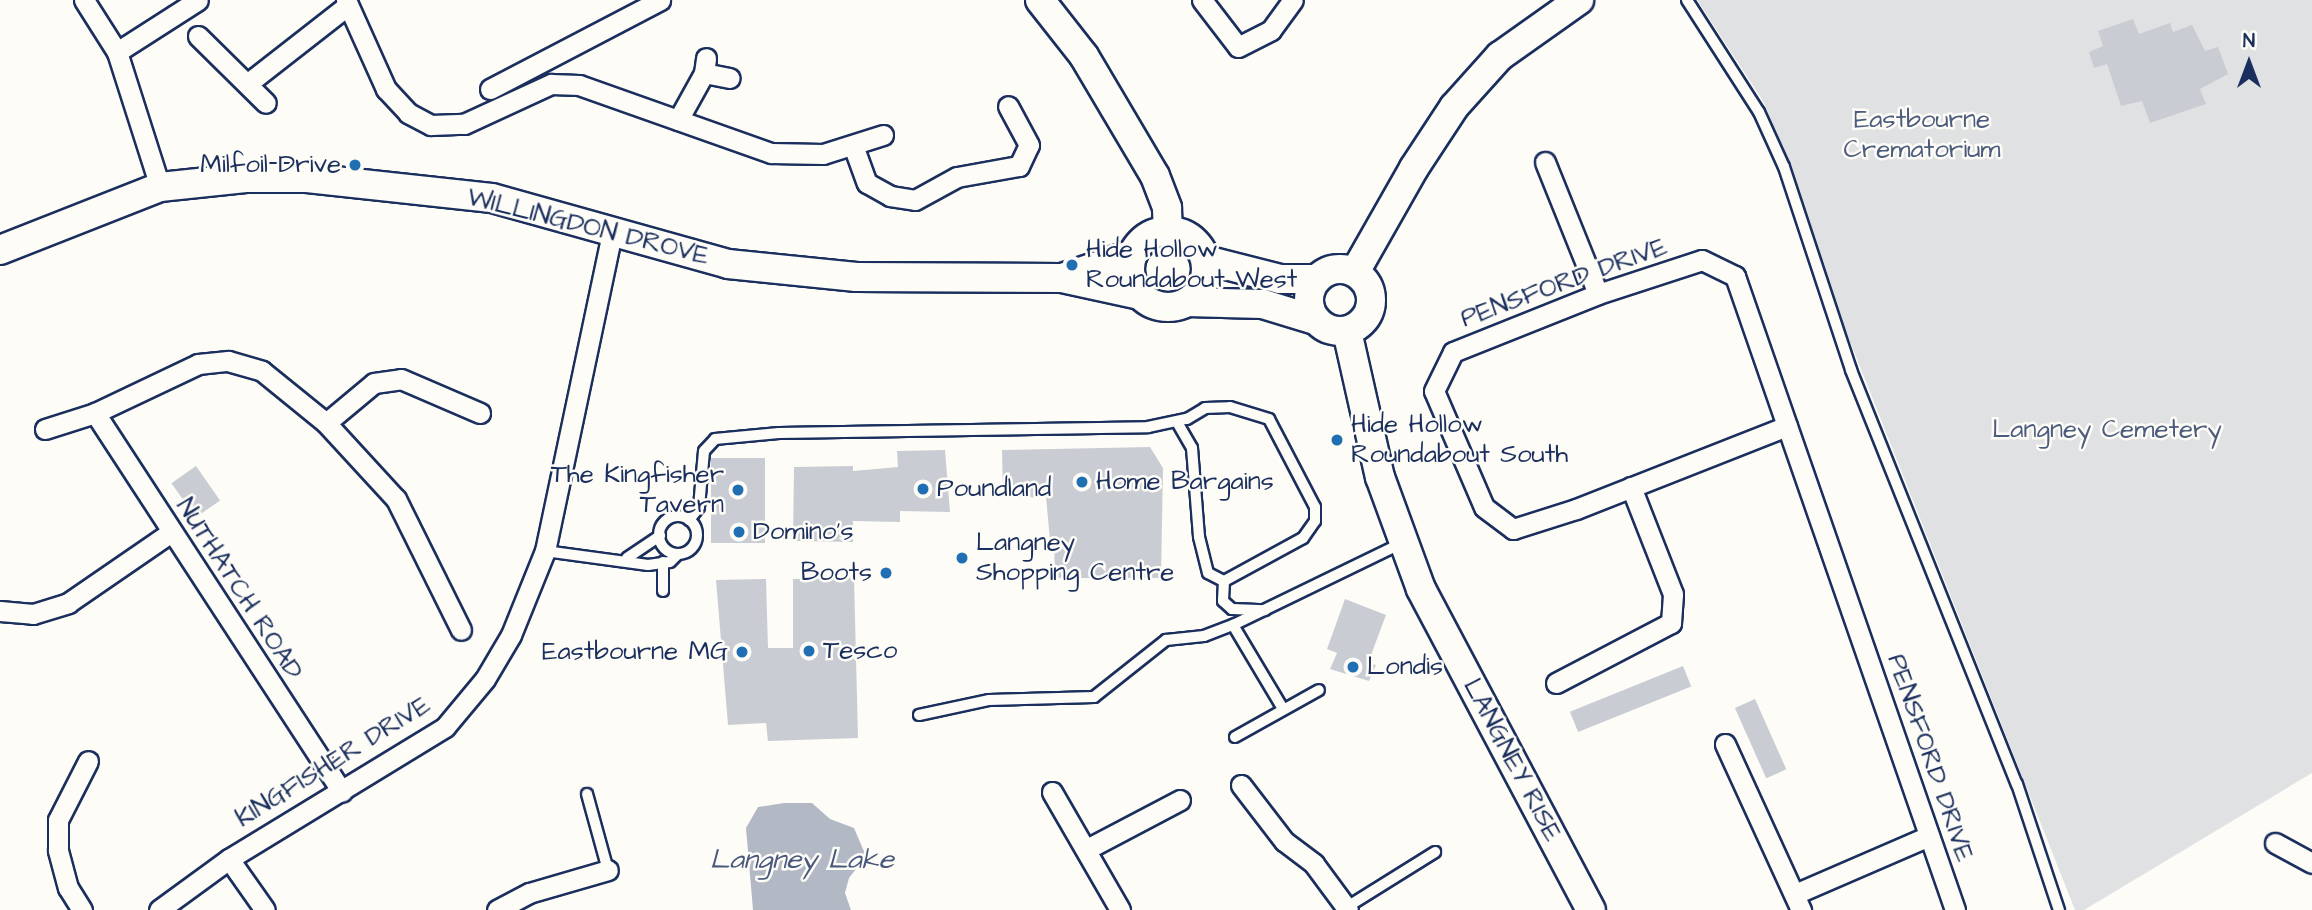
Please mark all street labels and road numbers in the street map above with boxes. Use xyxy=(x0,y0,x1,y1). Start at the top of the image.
street label: WILLINGDON DROVE xyxy=(464,182,712,272)
street label: PENSFORD DRIVE xyxy=(1457,231,1671,335)
street label: NUTHATCH ROAD xyxy=(169,493,309,685)
street label: PENSFORD DRIVE xyxy=(1880,650,1980,866)
street label: LANGNEY RISE xyxy=(1456,673,1568,847)
street label: KINGFISHER DRIVE xyxy=(230,689,436,835)

